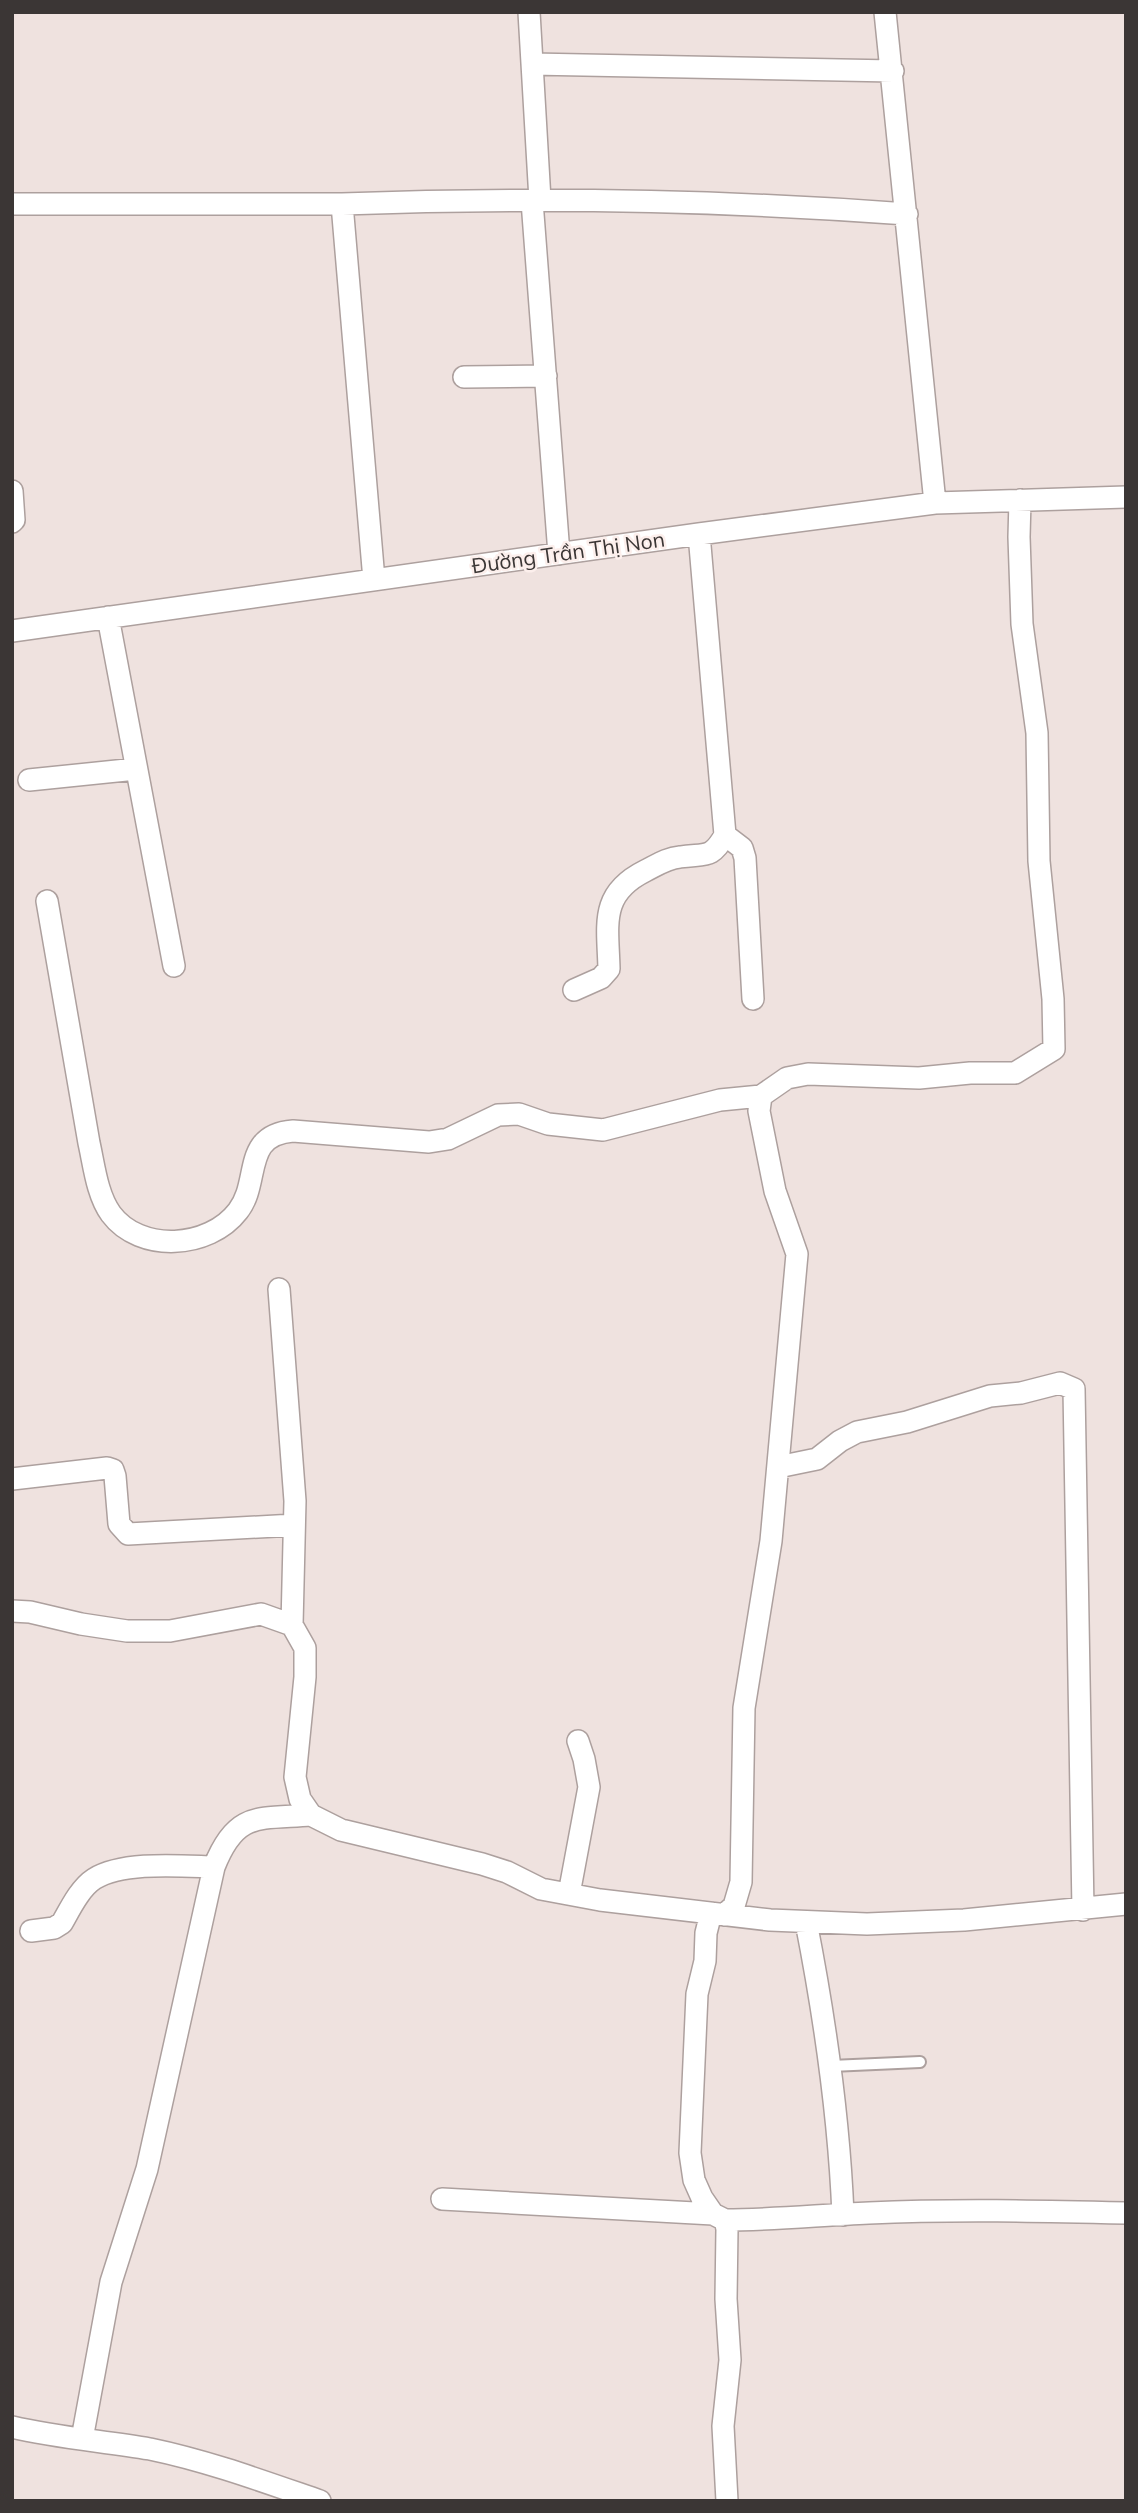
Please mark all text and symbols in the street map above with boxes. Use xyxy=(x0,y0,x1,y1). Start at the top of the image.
street label: Đường Trần Thị Non xyxy=(470,526,666,578)

